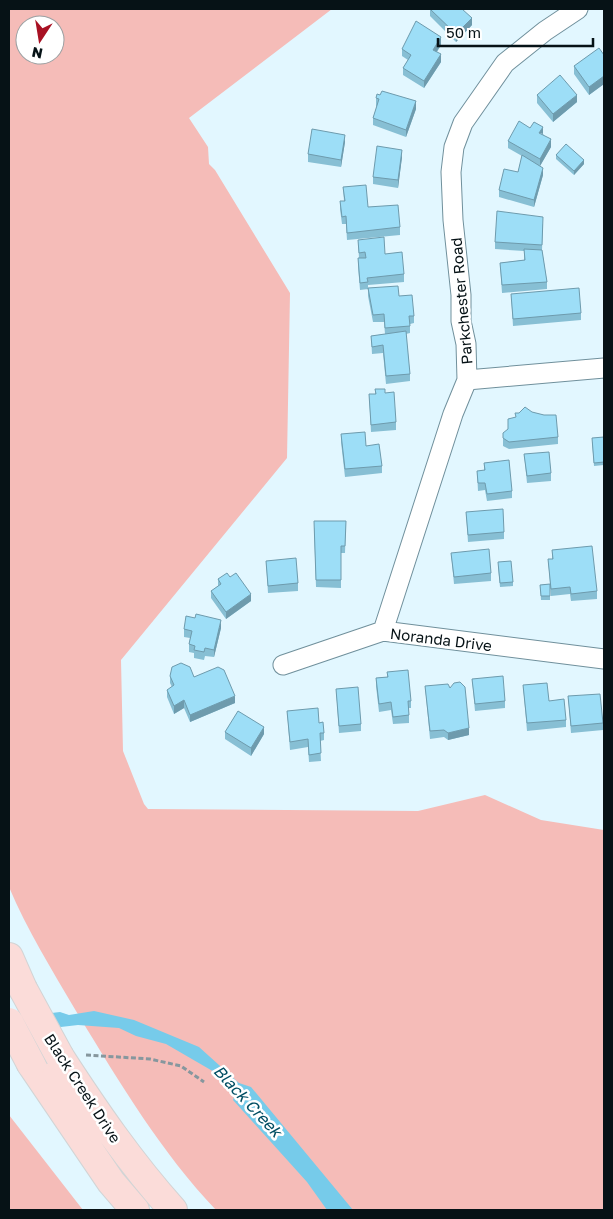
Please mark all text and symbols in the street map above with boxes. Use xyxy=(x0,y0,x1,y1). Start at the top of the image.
north arrow xyxy=(15,15,65,65)
scale bar xyxy=(438,15,593,47)
text: 50 m xyxy=(446,23,481,41)
text: N xyxy=(30,44,44,63)
street label: Parkchester Road xyxy=(446,237,476,365)
street label: Noranda Drive xyxy=(389,624,493,654)
street label: Black Creek Drive xyxy=(41,1030,125,1146)
water label: Black Creek xyxy=(210,1061,288,1143)

